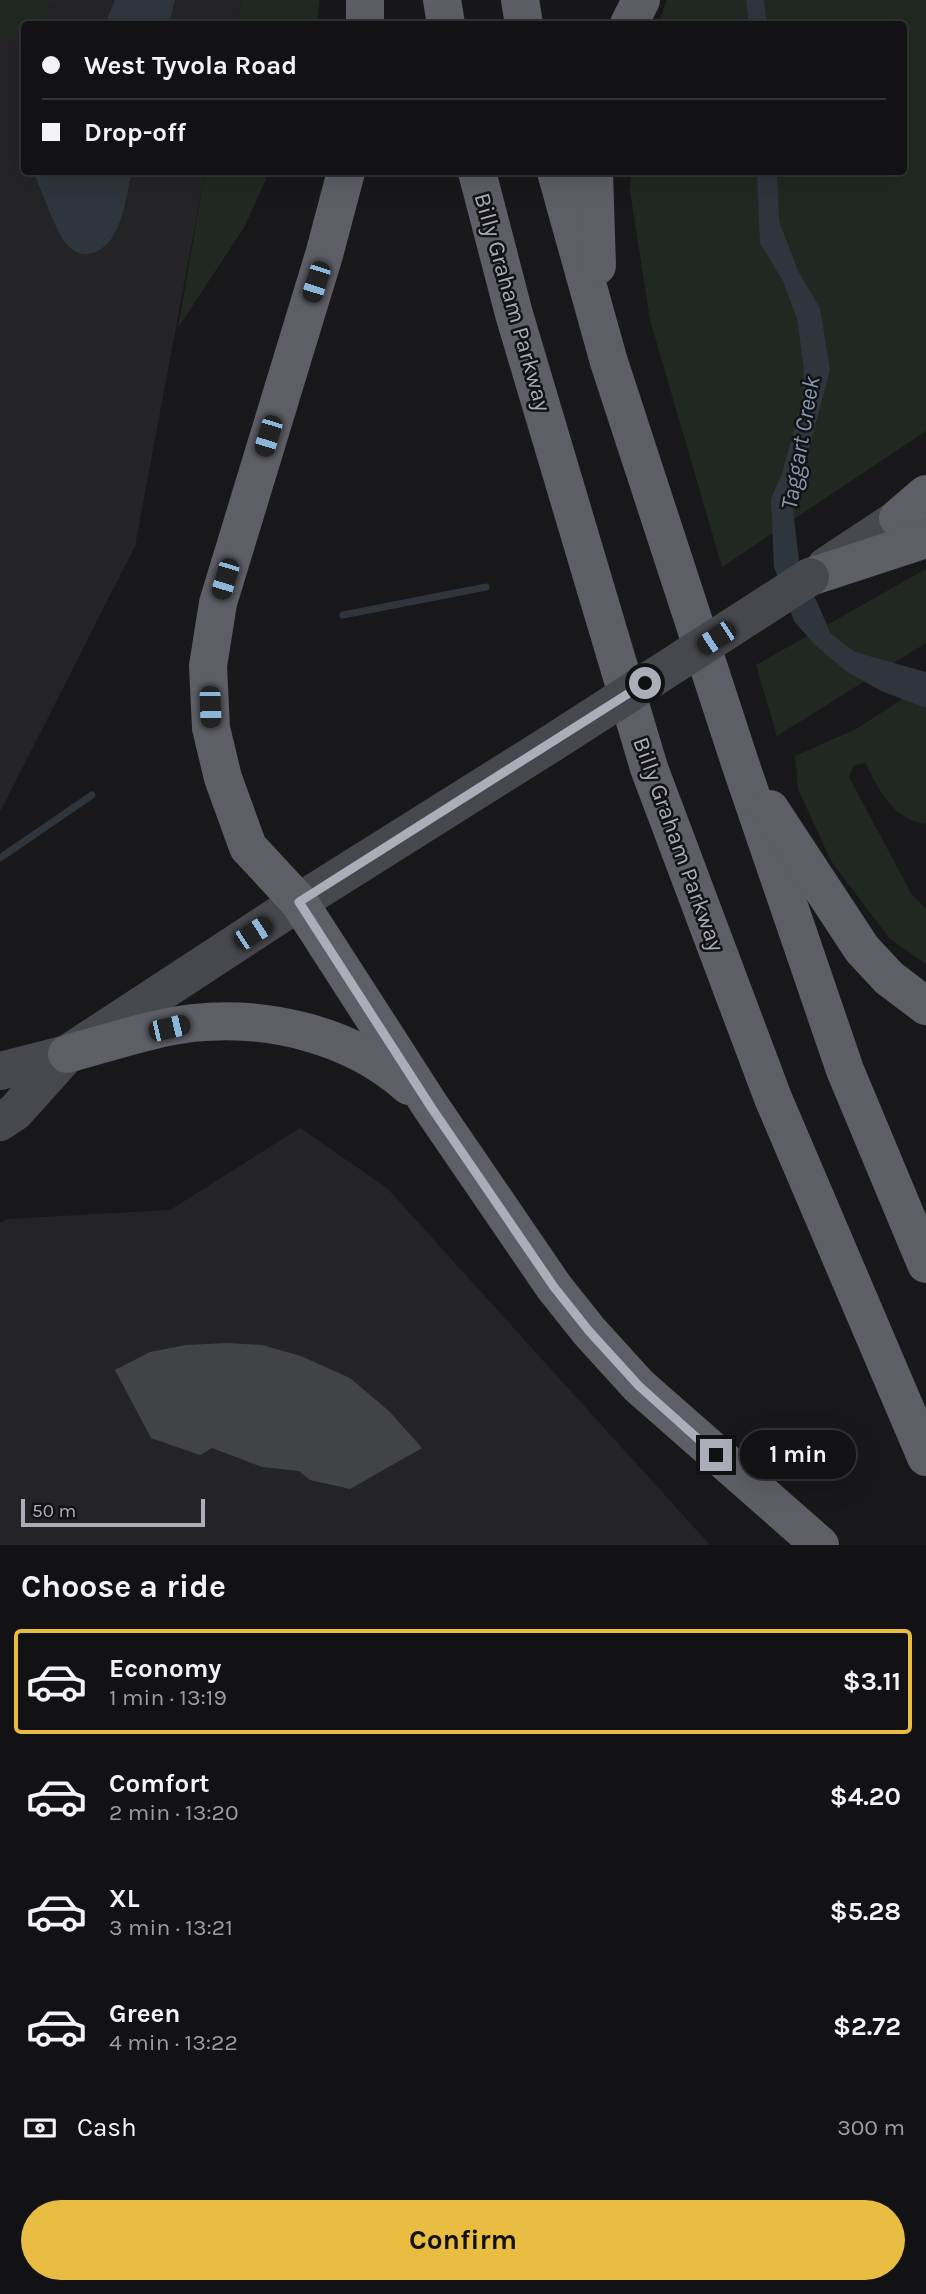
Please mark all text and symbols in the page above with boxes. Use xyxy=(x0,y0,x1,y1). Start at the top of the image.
text: West Tyvola Road xyxy=(84,50,297,81)
text: Drop-off xyxy=(84,117,186,148)
street label: Billy Graham Parkway xyxy=(468,190,557,415)
car xyxy=(300,259,333,305)
water label: Taggart Creek xyxy=(774,373,826,512)
car xyxy=(252,413,285,459)
car xyxy=(209,556,242,602)
car xyxy=(693,618,740,658)
route start xyxy=(629,667,661,699)
car xyxy=(199,686,222,728)
street label: Billy Graham Parkway xyxy=(627,733,730,955)
car xyxy=(230,913,277,953)
car xyxy=(147,1013,192,1043)
callout: 1 min xyxy=(740,1430,856,1480)
route end xyxy=(700,1439,732,1471)
text: 1 min xyxy=(769,1441,827,1468)
scale bar xyxy=(21,1496,205,1528)
text: 50 m xyxy=(32,1500,76,1522)
text: Choose a ride xyxy=(21,1568,226,1605)
icon: car xyxy=(25,1650,88,1713)
text: Economy xyxy=(109,1653,221,1684)
text: $3.11 xyxy=(843,1666,901,1697)
text: 1 min · 13:19 xyxy=(109,1684,227,1711)
icon: car xyxy=(25,1765,88,1828)
text: Comfort xyxy=(109,1768,210,1799)
text: $4.20 xyxy=(830,1781,901,1812)
text: 2 min · 13:20 xyxy=(109,1799,239,1826)
icon: car xyxy=(25,1880,88,1943)
text: XL xyxy=(109,1883,140,1914)
text: $5.28 xyxy=(830,1896,901,1927)
text: 3 min · 13:21 xyxy=(109,1914,233,1941)
icon: car xyxy=(25,1995,88,2058)
text: Green xyxy=(109,1998,181,2029)
text: $2.72 xyxy=(833,2011,901,2042)
text: 4 min · 13:22 xyxy=(109,2029,238,2056)
icon: cash xyxy=(21,2109,59,2147)
text: Cash xyxy=(77,2112,137,2143)
text: 300 m xyxy=(837,2114,905,2141)
button: Confirm xyxy=(21,2200,905,2280)

